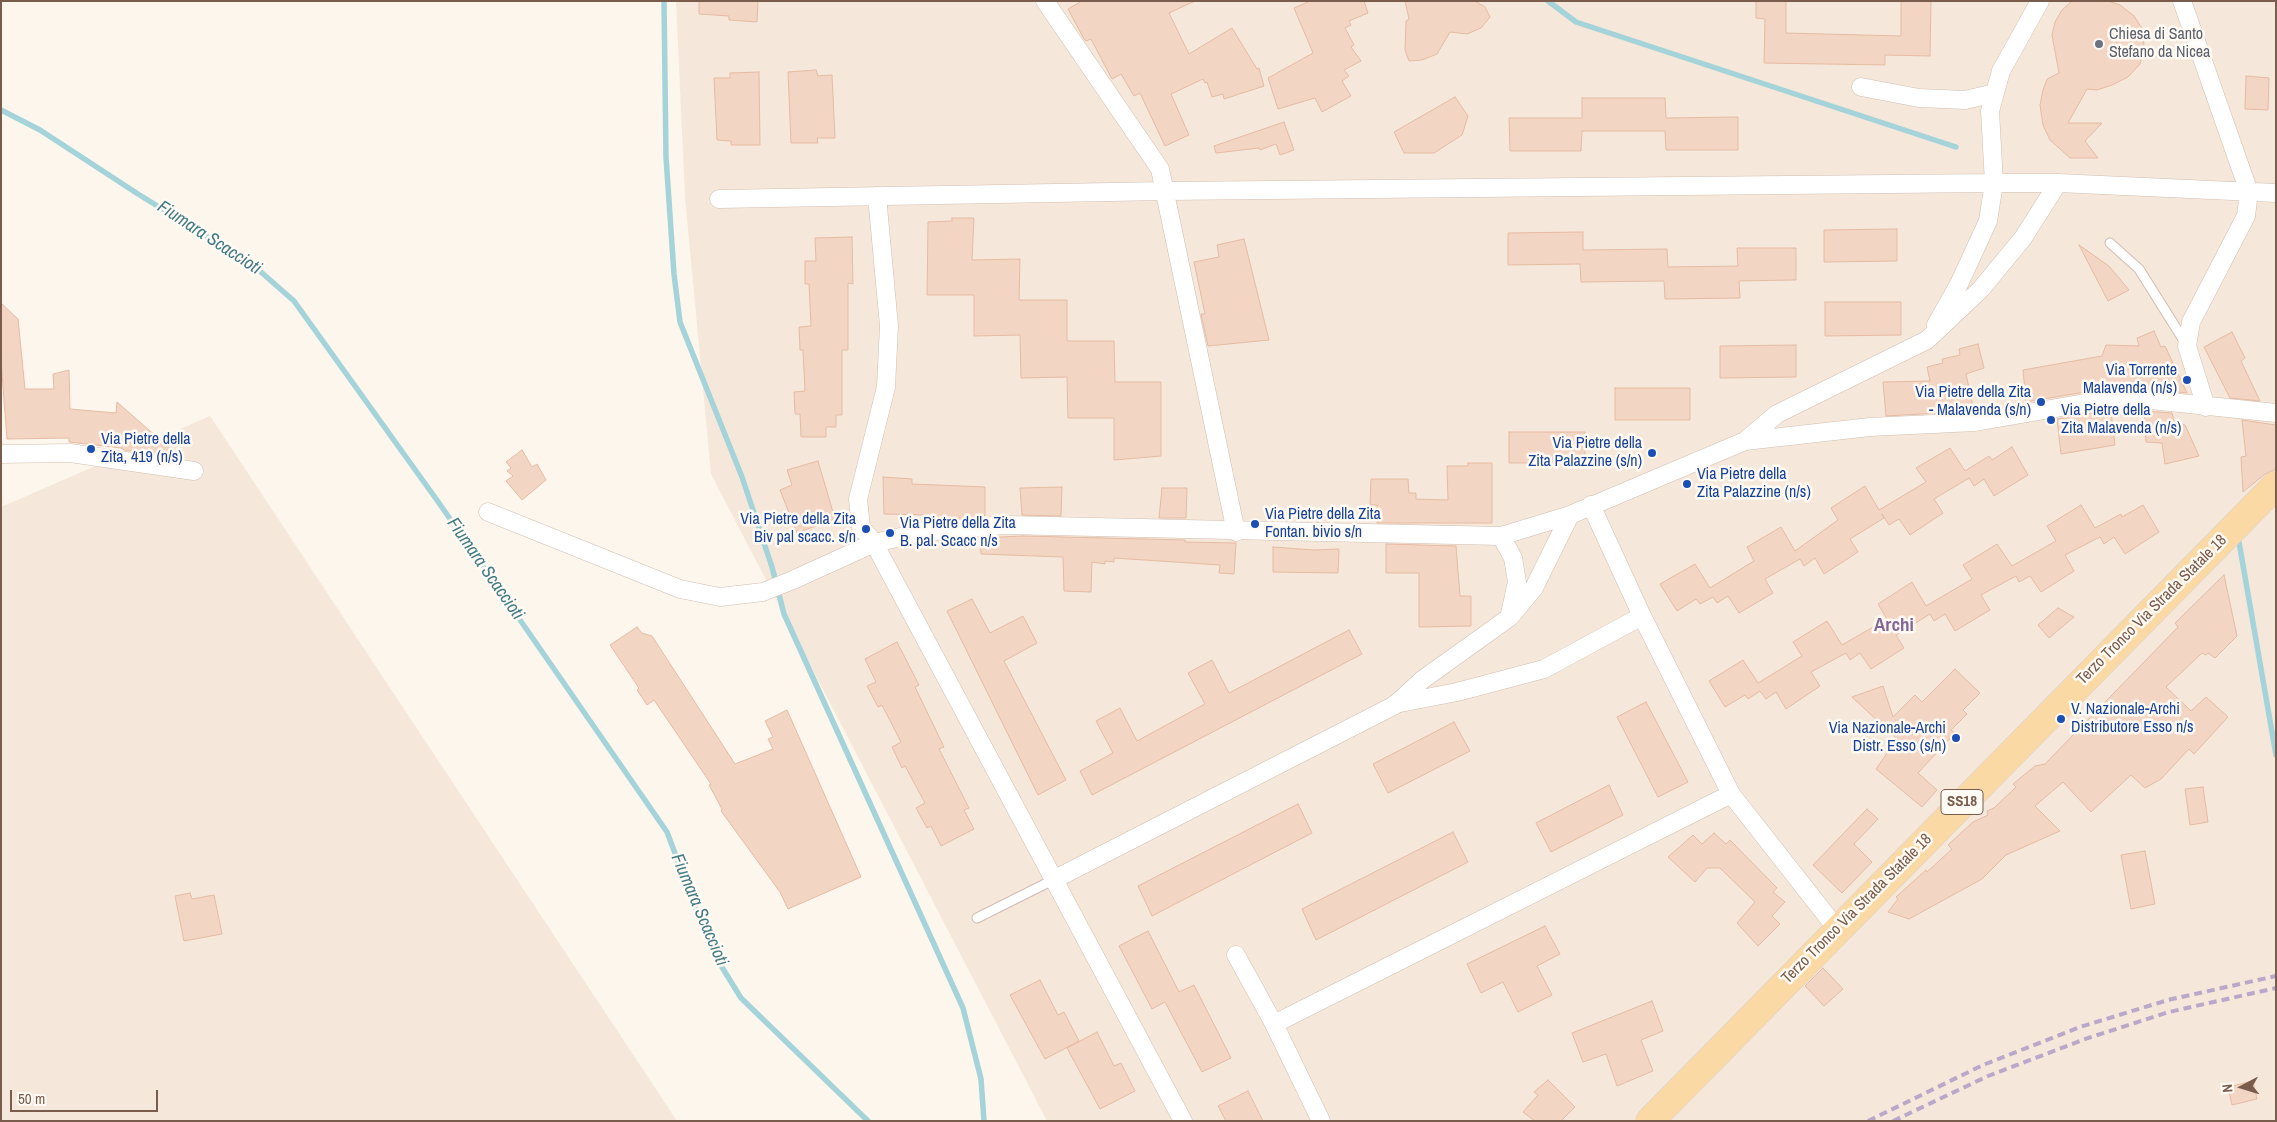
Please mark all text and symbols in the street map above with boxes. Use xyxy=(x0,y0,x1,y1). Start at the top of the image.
place label: Chiesa di Santo Stefano da Nicea xyxy=(2109,25,2210,63)
marker: Chiesa di Santo Stefano da Nicea xyxy=(2093,38,2105,50)
water label: Fiumara Scaccioti xyxy=(153,196,265,280)
place label: Via Torrente Malavenda (n/s) xyxy=(2083,361,2177,399)
marker: Via Torrente Malavenda (n/s) xyxy=(2181,374,2193,386)
place label: Via Pietre della Zita - Malavenda (s/n) xyxy=(1915,383,2031,421)
marker: Via Pietre della Zita - Malavenda (s/n) xyxy=(2035,396,2047,408)
place label: Via Pietre della Zita Malavenda (n/s) xyxy=(2061,401,2181,439)
marker: Via Pietre della Zita Malavenda (n/s) xyxy=(2045,414,2057,426)
place label: Via Pietre della Zita, 419 (n/s) xyxy=(101,430,190,468)
place label: Via Pietre della Zita Palazzine (s/n) xyxy=(1528,434,1642,472)
marker: Via Pietre della Zita, 419 (n/s) xyxy=(85,443,97,455)
marker: Via Pietre della Zita Palazzine (s/n) xyxy=(1646,447,1658,459)
place label: Via Pietre della Zita Palazzine (n/s) xyxy=(1697,465,1811,503)
marker: Via Pietre della Zita Palazzine (n/s) xyxy=(1681,478,1693,490)
place label: Via Pietre della Zita Fontan. bivio s/n xyxy=(1265,505,1381,543)
place label: Via Pietre della Zita Biv pal scacc. s/n xyxy=(740,510,856,548)
water label: Fiumara Scaccioti xyxy=(442,514,528,624)
place label: Via Pietre della Zita B. pal. Scacc n/s xyxy=(900,514,1016,552)
marker: Via Pietre della Zita Fontan. bivio s/n xyxy=(1249,518,1261,530)
marker: Via Pietre della Zita Biv pal scacc. s/n xyxy=(860,523,872,535)
marker: Via Pietre della Zita B. pal. Scacc n/s xyxy=(884,527,896,539)
street label: Terzo Tronco Via Strada Statale 18 xyxy=(2073,531,2231,689)
district label: Archi xyxy=(1874,615,1914,637)
place label: V. Nazionale-Archi Distributore Esso n/s xyxy=(2071,700,2194,738)
marker: V. Nazionale-Archi Distributore Esso n/s xyxy=(2055,713,2067,725)
place label: Via Nazionale-Archi Distr. Esso (s/n) xyxy=(1829,719,1946,757)
marker: Via Nazionale-Archi Distr. Esso (s/n) xyxy=(1950,732,1962,744)
road number: SS18 xyxy=(1941,790,1983,814)
street label: Terzo Tronco Via Strada Statale 18 xyxy=(1778,830,1936,988)
water label: Fiumara Scaccioti xyxy=(666,851,732,969)
north arrow xyxy=(2217,1062,2267,1112)
scale bar xyxy=(12,1080,160,1112)
text: N xyxy=(2218,1083,2236,1093)
text: 50 m xyxy=(18,1088,45,1109)

